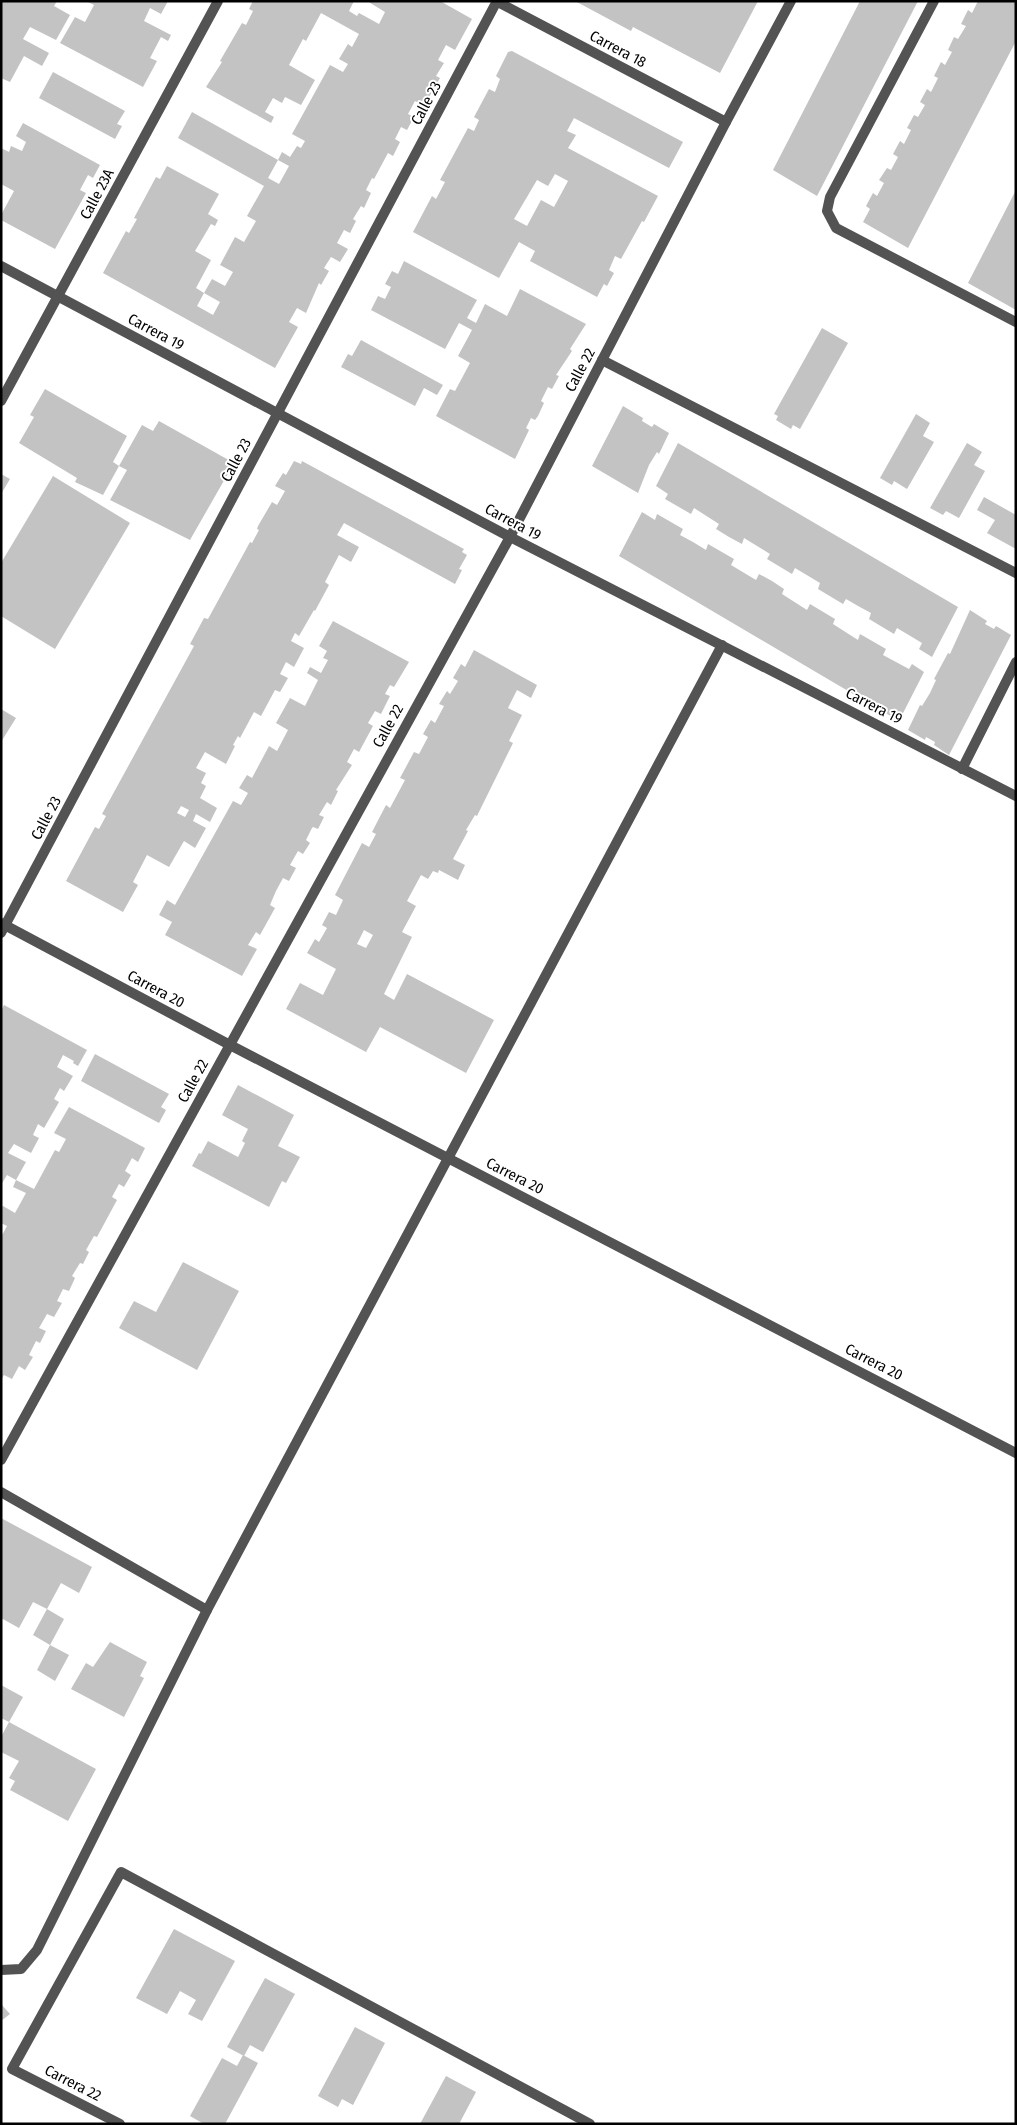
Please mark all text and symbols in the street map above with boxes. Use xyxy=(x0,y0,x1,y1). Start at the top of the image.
street label: Carrera 18 xyxy=(587,27,649,71)
street label: Calle 23 xyxy=(407,78,445,128)
street label: Calle 23A xyxy=(76,166,118,222)
street label: Carrera 19 xyxy=(125,310,187,354)
street label: Calle 22 xyxy=(561,345,599,395)
street label: Calle 23 xyxy=(217,435,255,485)
street label: Carrera 19 xyxy=(482,500,544,544)
street label: Carrera 19 xyxy=(843,684,905,728)
street label: Calle 22 xyxy=(369,701,407,751)
street label: Calle 23 xyxy=(27,793,65,843)
street label: Carrera 20 xyxy=(124,966,188,1012)
street label: Calle 22 xyxy=(174,1056,212,1106)
street label: Carrera 20 xyxy=(483,1154,547,1198)
street label: Carrera 20 xyxy=(842,1340,906,1384)
street label: Carrera 22 xyxy=(42,2061,105,2105)

